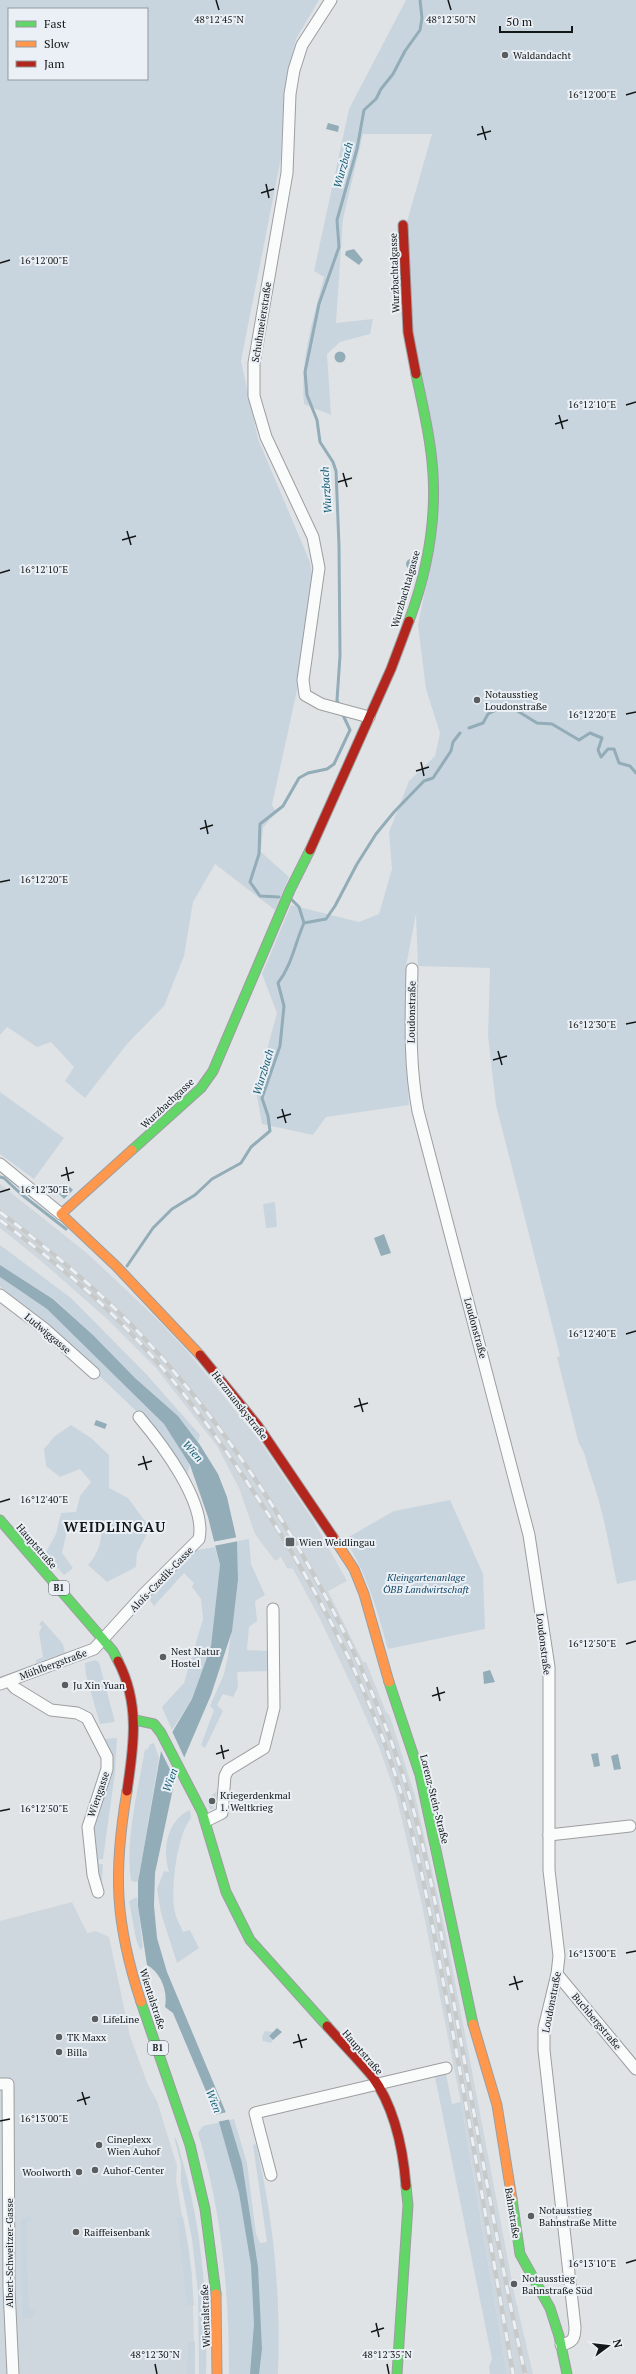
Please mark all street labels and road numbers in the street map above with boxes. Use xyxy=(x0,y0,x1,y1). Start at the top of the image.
street label: Wurzbachtalgasse xyxy=(387,233,402,313)
street label: Schuhmeierstraße xyxy=(249,281,274,363)
street label: Wurzbachtalgasse xyxy=(388,549,423,629)
street label: Loudonstraße xyxy=(404,981,419,1043)
street label: Wurzbachgasse xyxy=(138,1075,197,1131)
street label: Loudonstraße xyxy=(461,1296,490,1360)
street label: Ludwiggasse xyxy=(22,1310,73,1356)
street label: Herzmanskystraße xyxy=(209,1368,270,1442)
street label: Hauptstraße xyxy=(13,1521,60,1572)
street label: Alois-Czedik-Gasse xyxy=(127,1544,196,1615)
road number: B1 xyxy=(49,1581,69,1595)
street label: Loudonstraße xyxy=(533,1612,554,1676)
street label: Mühlbergstraße xyxy=(17,1646,89,1683)
street label: Lorenz-Stein-Straße xyxy=(417,1753,452,1845)
street label: Wiengasse xyxy=(85,1770,112,1819)
street label: Wientalstraße xyxy=(137,1967,169,2031)
street label: Loudonstraße xyxy=(539,1970,564,2034)
street label: Buchbergstraße xyxy=(569,1990,624,2052)
street label: Hauptstraße xyxy=(339,2027,386,2078)
road number: B1 xyxy=(148,2041,168,2055)
street label: Bahnstraße xyxy=(502,2187,523,2239)
street label: Albert-Schweitzer-Gasse xyxy=(3,2198,16,2308)
street label: Wientalstraße xyxy=(198,2284,213,2348)

